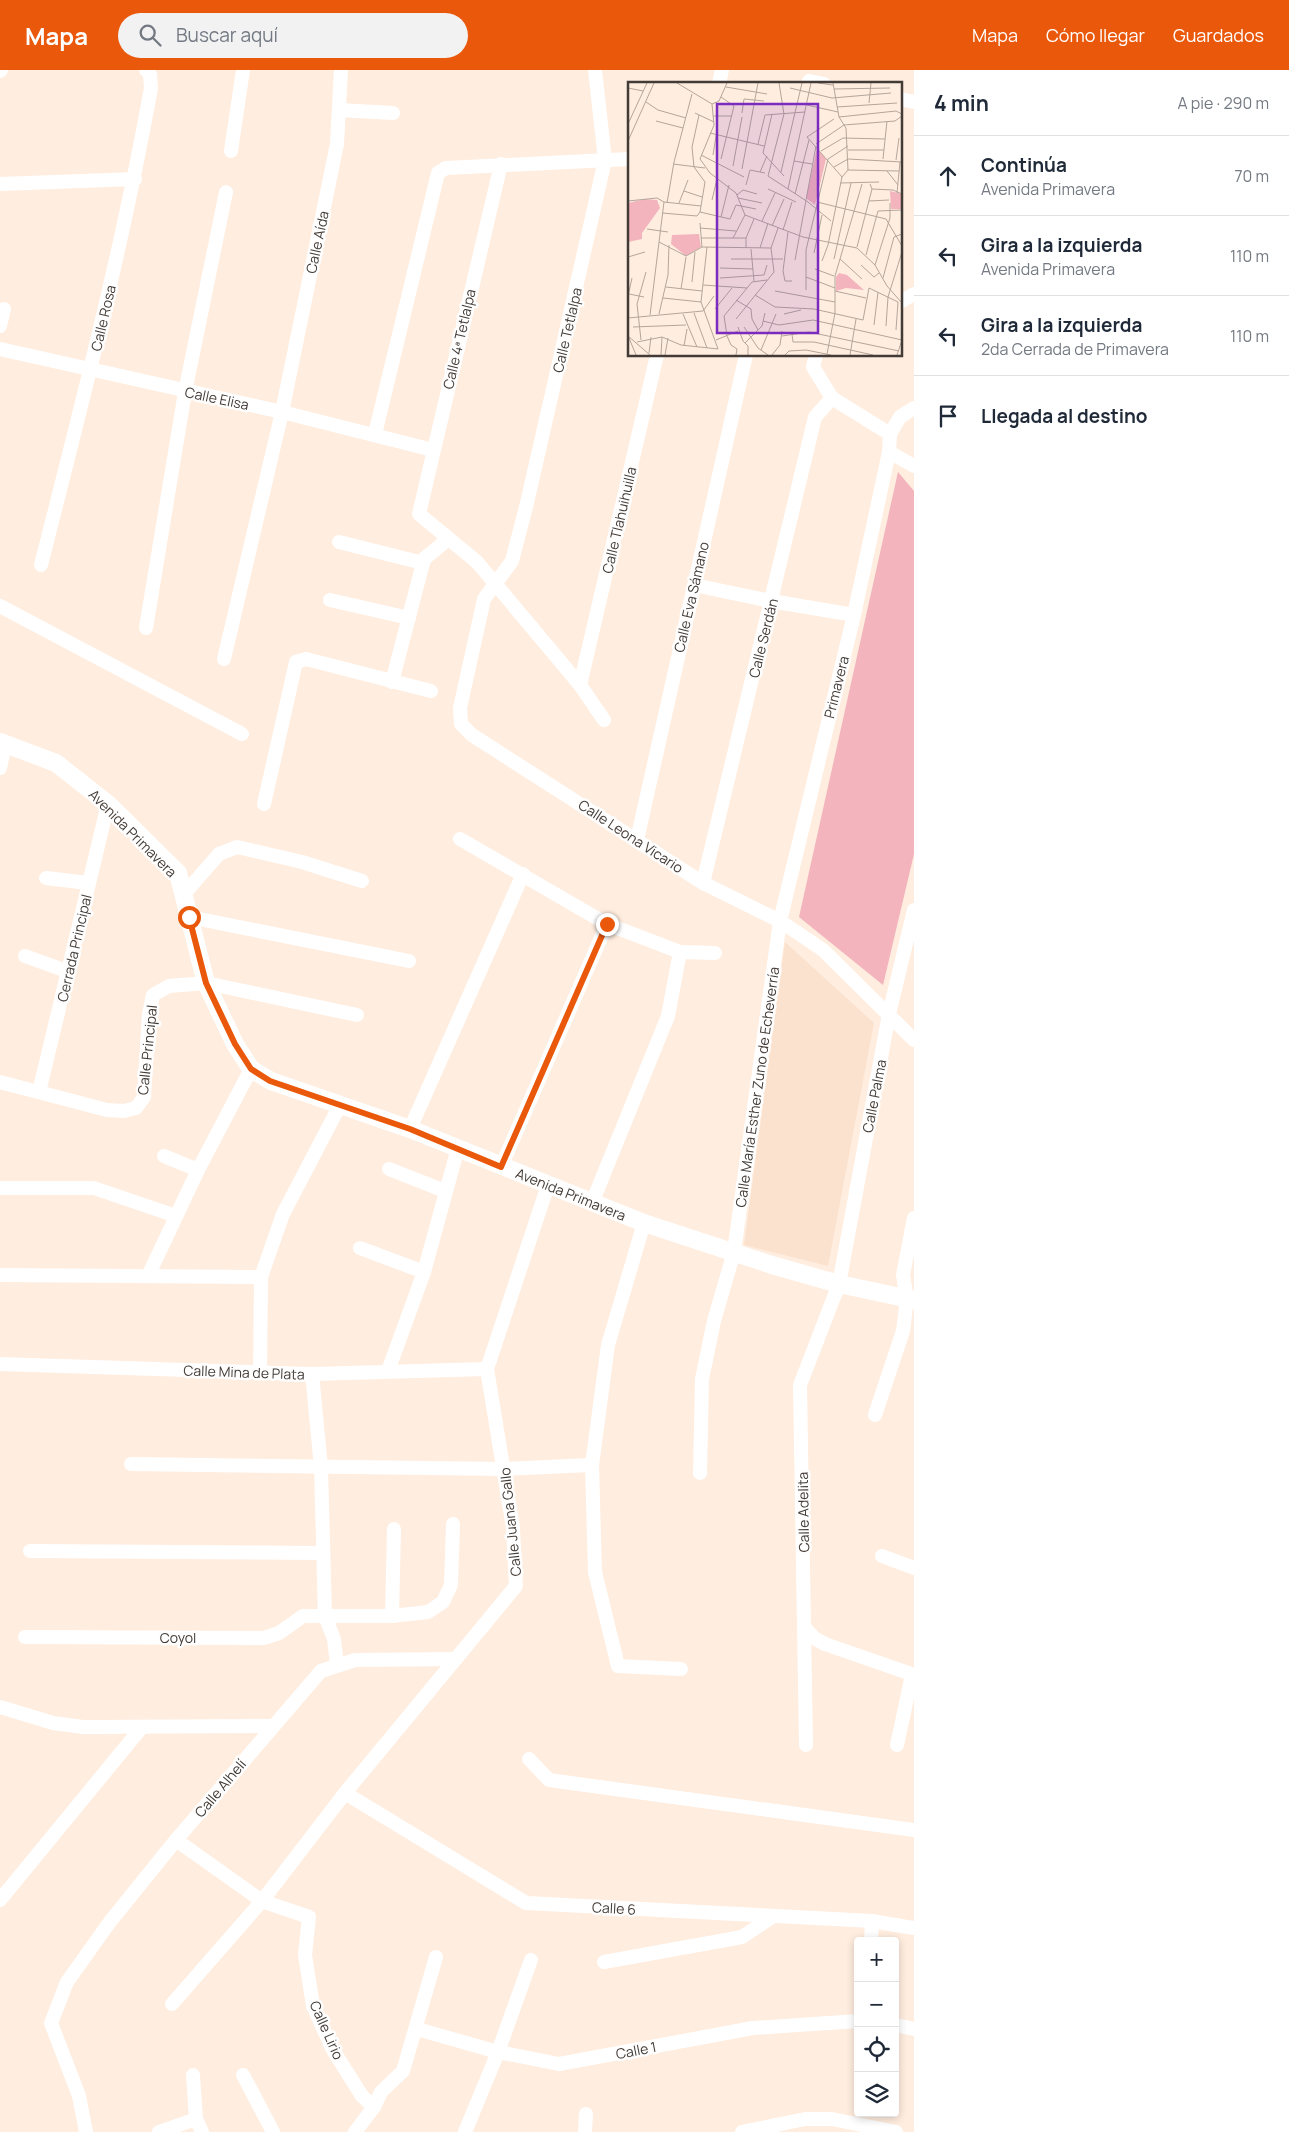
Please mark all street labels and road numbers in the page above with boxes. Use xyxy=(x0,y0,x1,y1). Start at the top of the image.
street label: Calle Aída xyxy=(301,209,333,275)
street label: Calle Rosa xyxy=(86,283,120,353)
street label: Calle Tetlalpa xyxy=(548,286,586,374)
street label: Calle 4ª Tetlalpa xyxy=(438,287,480,391)
street label: Calle Elisa xyxy=(183,382,251,414)
street label: Calle Tlahuihuilla xyxy=(598,465,640,575)
street label: Calle Eva Sámano xyxy=(669,540,713,654)
street label: Calle Serdán xyxy=(744,596,782,680)
street label: Primavera xyxy=(819,654,853,720)
street label: Avenida Primavera xyxy=(85,785,181,881)
street label: Calle Leona Vicario xyxy=(575,795,687,877)
street label: Cerrada Principal xyxy=(52,892,96,1004)
street label: Calle María Esther Zuno de Echeverría xyxy=(731,966,783,1208)
street label: Calle Principal xyxy=(133,1004,161,1096)
street label: Calle Palma xyxy=(858,1058,890,1134)
street label: Avenida Primavera xyxy=(513,1163,629,1225)
street label: Calle Mina de Plata xyxy=(183,1360,305,1384)
street label: Calle Juana Gallo xyxy=(495,1467,525,1577)
street label: Calle Adelita xyxy=(793,1472,813,1552)
street label: Coyol xyxy=(160,1628,196,1647)
street label: Calle Alhelí xyxy=(190,1755,250,1821)
street label: Calle 6 xyxy=(592,1897,636,1919)
street label: Calle Lirio xyxy=(306,1998,348,2062)
street label: Calle 1 xyxy=(614,2037,658,2063)

